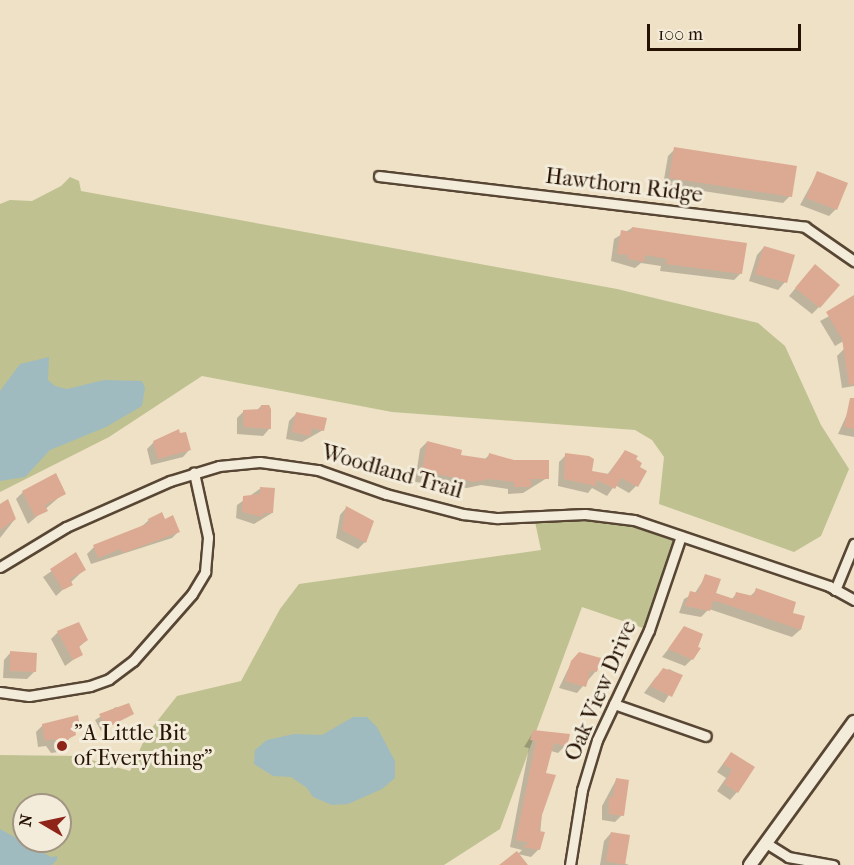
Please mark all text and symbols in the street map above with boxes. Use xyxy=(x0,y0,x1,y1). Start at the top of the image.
scale bar xyxy=(650,12,804,50)
text: 100 m xyxy=(658,24,703,45)
street label: Hawthorn Ridge xyxy=(544,163,704,209)
street label: Woodland Trail xyxy=(318,439,466,505)
street label: Oak View Drive xyxy=(560,617,642,765)
place label: "A Little Bit of Everything" xyxy=(74,720,212,772)
marker: "A Little Bit of Everything" xyxy=(55,739,69,753)
north arrow xyxy=(12,793,72,853)
text: N xyxy=(15,813,36,828)

